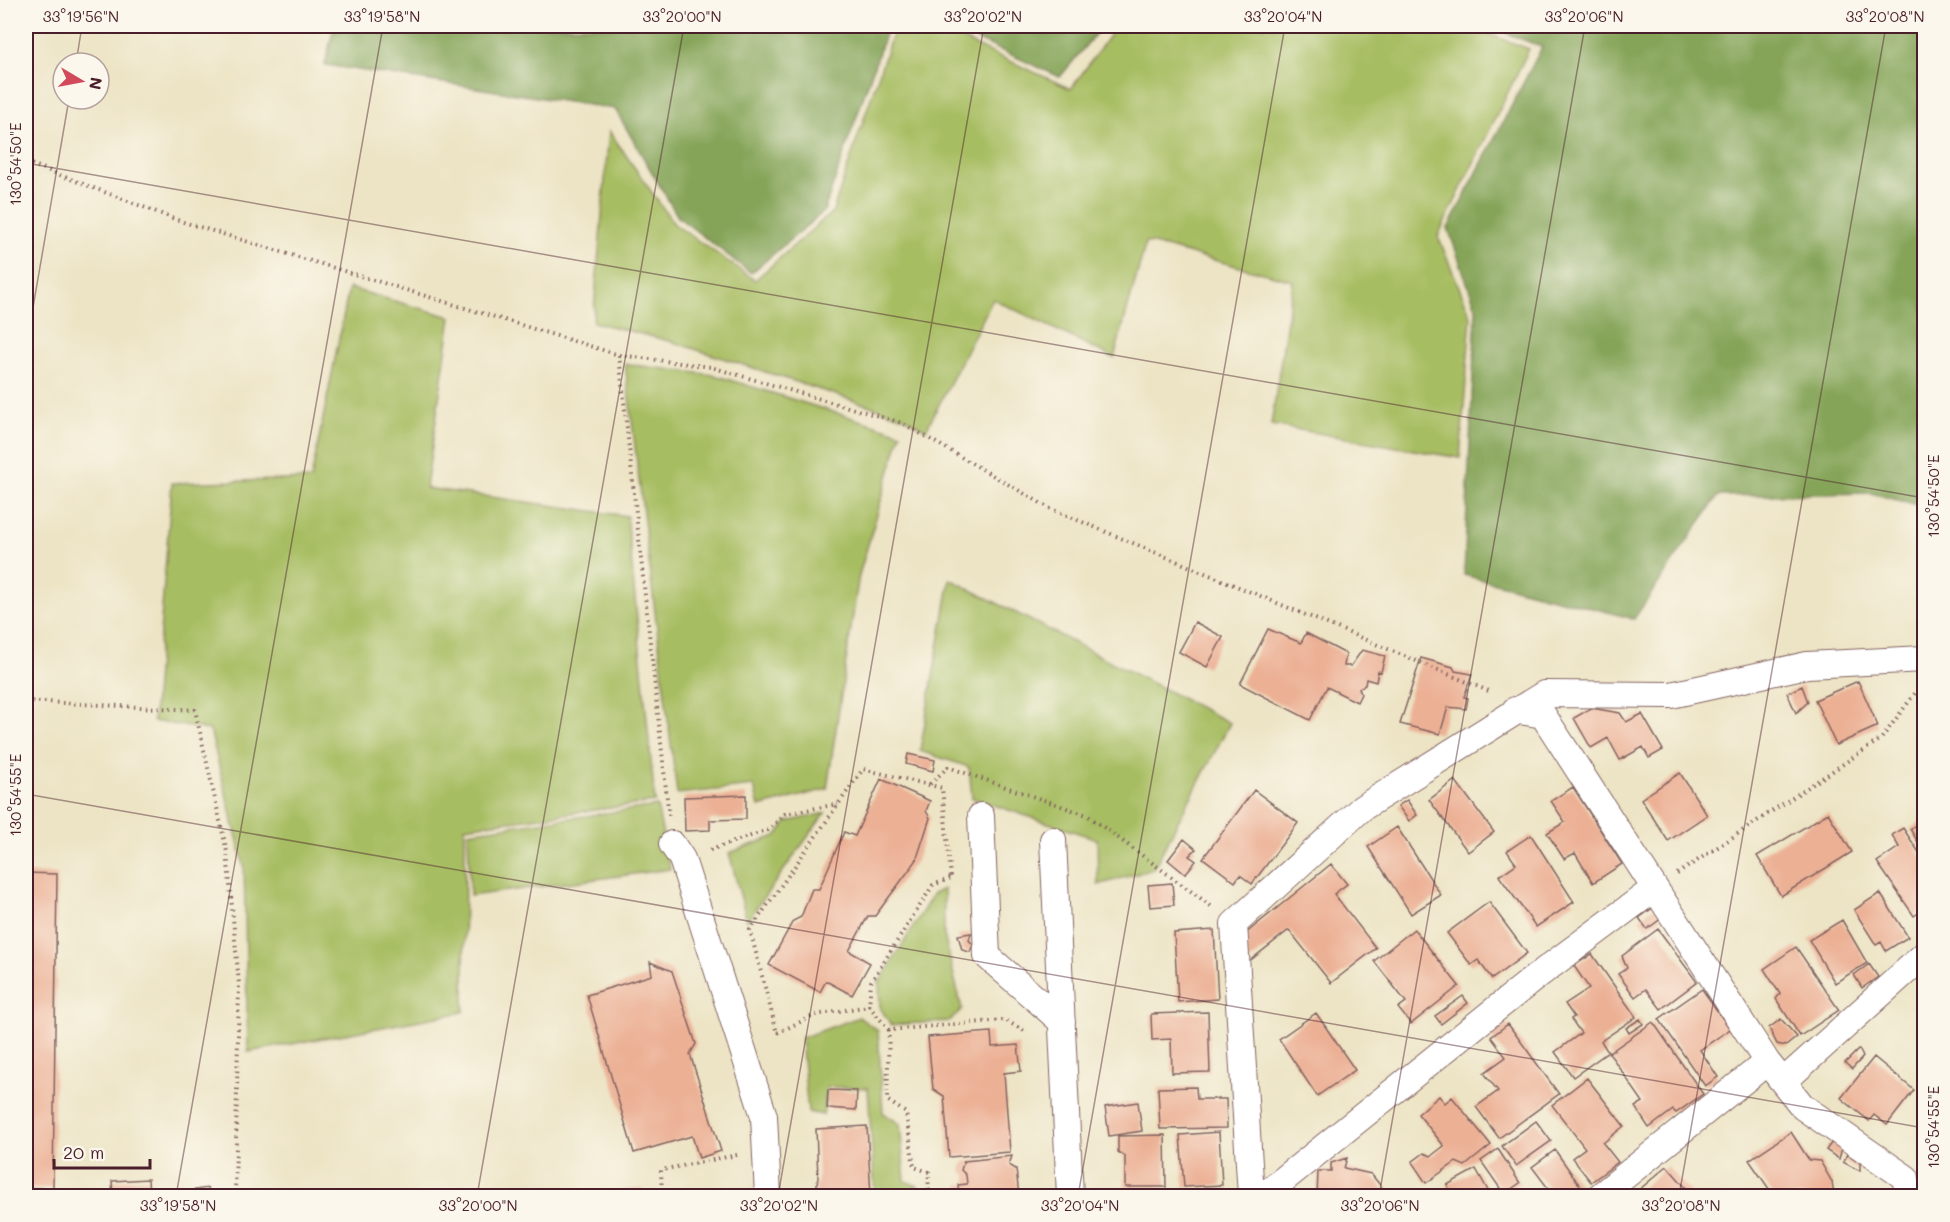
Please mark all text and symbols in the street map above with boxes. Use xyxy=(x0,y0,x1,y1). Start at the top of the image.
text: 33°19'56"N xyxy=(43,6,119,26)
text: 33°19'58"N xyxy=(344,6,420,26)
text: 33°20'00"N xyxy=(642,6,722,26)
text: 33°20'02"N xyxy=(944,6,1022,26)
text: 33°20'04"N xyxy=(1244,6,1322,26)
text: 33°20'06"N xyxy=(1545,6,1623,26)
text: 33°20'08"N xyxy=(1846,6,1924,26)
north arrow xyxy=(51,51,111,111)
text: N xyxy=(85,76,108,92)
text: 130°54'50"E xyxy=(5,122,25,206)
text: 130°54'50"E xyxy=(1923,454,1943,538)
text: 130°54'55"E xyxy=(5,753,25,836)
text: 130°54'55"E xyxy=(1923,1085,1943,1168)
scale bar xyxy=(54,1132,150,1170)
text: 20 m xyxy=(63,1140,104,1164)
text: 33°19'58"N xyxy=(140,1195,216,1215)
text: 33°20'00"N xyxy=(438,1195,518,1215)
text: 33°20'02"N xyxy=(740,1195,818,1215)
text: 33°20'04"N xyxy=(1041,1195,1119,1215)
text: 33°20'06"N xyxy=(1341,1195,1419,1215)
text: 33°20'08"N xyxy=(1642,1195,1720,1215)

